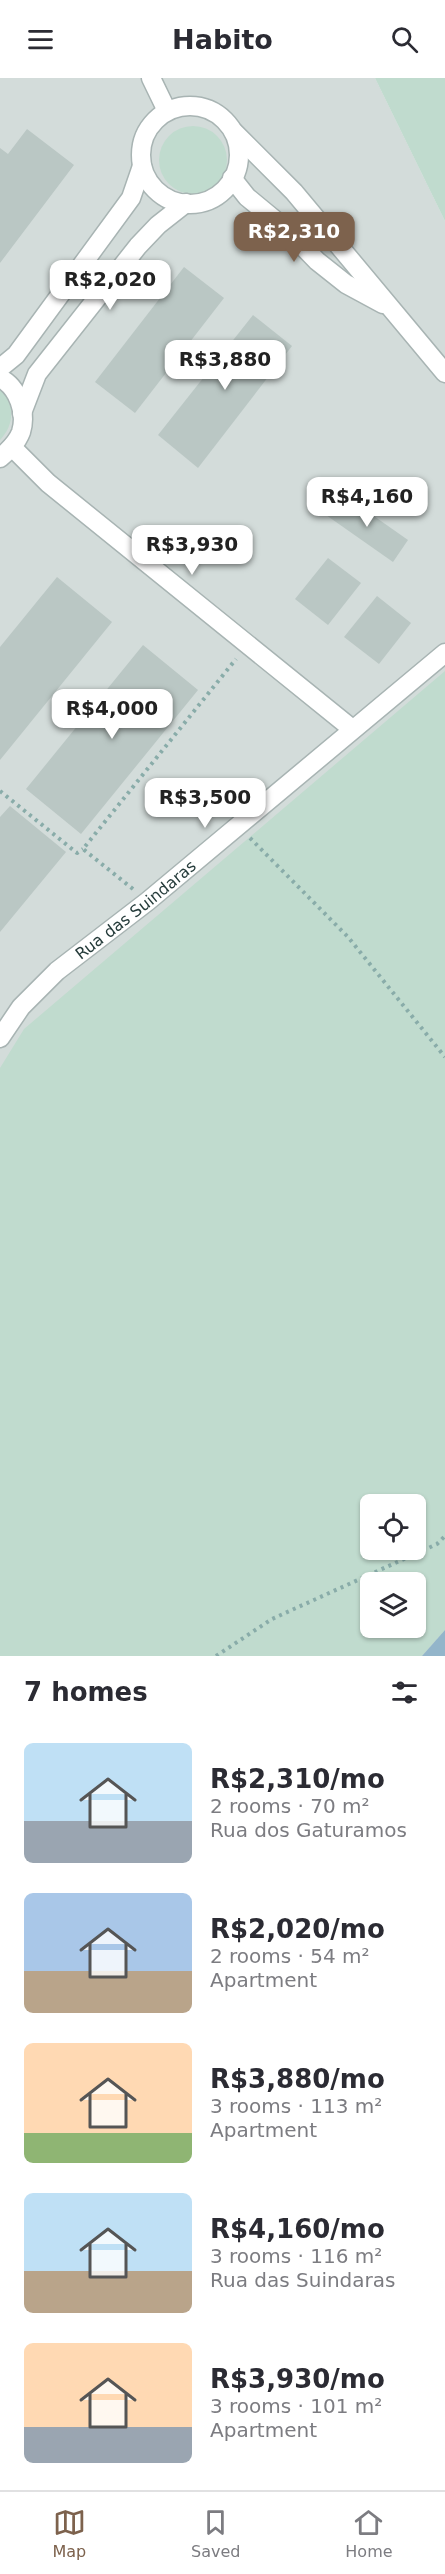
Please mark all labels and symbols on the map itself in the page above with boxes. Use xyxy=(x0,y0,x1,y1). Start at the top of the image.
pin: R$2,310 xyxy=(239,212,349,263)
pin: R$2,020 xyxy=(55,260,165,311)
pin: R$3,880 xyxy=(170,340,280,391)
pin: R$4,160 xyxy=(312,477,422,528)
pin: R$3,930 xyxy=(137,525,247,576)
pin: R$4,000 xyxy=(57,689,167,740)
pin: R$3,500 xyxy=(150,778,260,829)
street label: Rua das Suindaras xyxy=(71,856,199,963)

